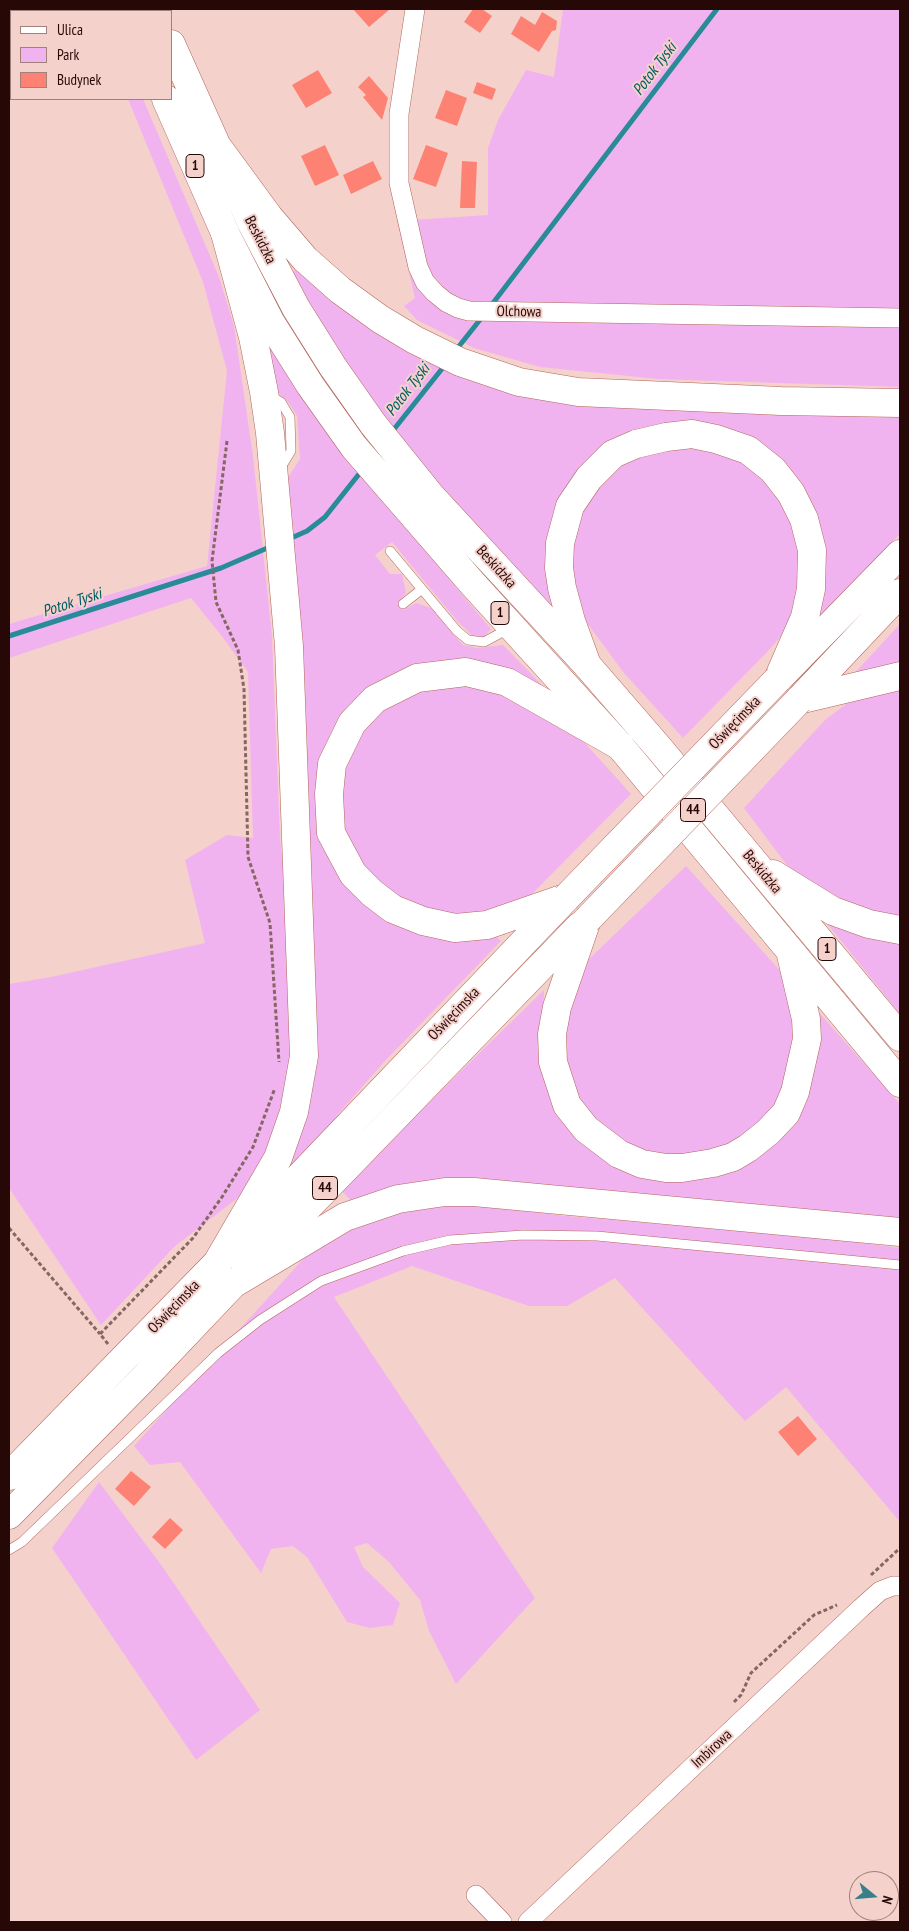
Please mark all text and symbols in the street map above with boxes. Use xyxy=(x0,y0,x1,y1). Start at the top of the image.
legend xyxy=(10,10,172,100)
text: Ulica xyxy=(57,20,83,39)
water label: Potok Tyski xyxy=(629,39,681,99)
text: Park xyxy=(57,45,79,64)
text: Budynek xyxy=(57,70,101,89)
road number: 1 xyxy=(186,154,204,178)
street label: Beskidzka xyxy=(240,213,280,267)
street label: Olchowa xyxy=(496,303,542,321)
water label: Potok Tyski xyxy=(382,360,434,420)
street label: Beskidzka xyxy=(472,542,520,592)
water label: Potok Tyski xyxy=(40,584,104,622)
road number: 1 xyxy=(491,602,509,624)
street label: Oświęcimska xyxy=(705,693,765,753)
road number: 44 xyxy=(680,798,706,822)
street label: Beskidzka xyxy=(739,847,785,897)
road number: 1 xyxy=(818,938,836,961)
street label: Oświęcimska xyxy=(424,984,484,1044)
road number: 44 xyxy=(312,1176,338,1200)
street label: Oświęcimska xyxy=(144,1277,204,1337)
street label: Imbirowa xyxy=(688,1726,736,1772)
north arrow xyxy=(849,1871,899,1921)
text: N xyxy=(878,1894,897,1906)

